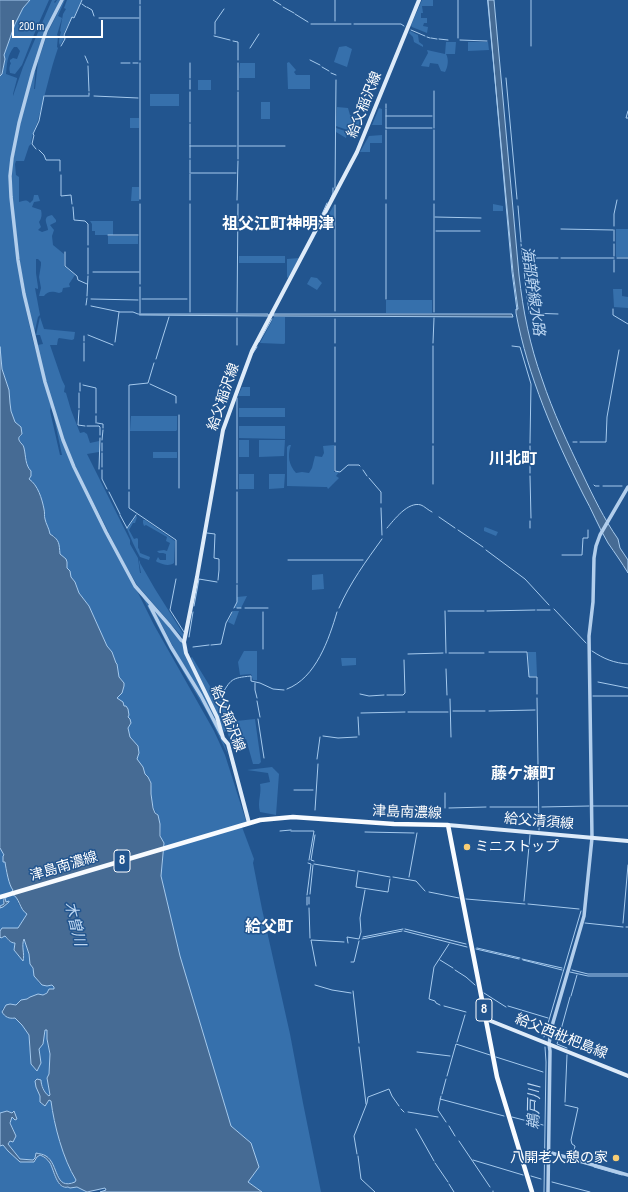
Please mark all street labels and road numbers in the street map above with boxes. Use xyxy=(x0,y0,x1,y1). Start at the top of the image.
street label: 給父稲沢線 xyxy=(344,69,386,141)
street label: 給父稲沢線 xyxy=(205,361,243,433)
street label: 給父稲沢線 xyxy=(206,683,248,755)
street label: 津島南濃線 xyxy=(372,803,442,823)
street label: 給父清須線 xyxy=(503,811,575,833)
street label: 津島南濃線 xyxy=(28,849,100,885)
road number: 8 xyxy=(114,850,130,872)
road number: 8 xyxy=(476,999,492,1021)
street label: 給父西枇杷島線 xyxy=(512,1011,610,1063)

